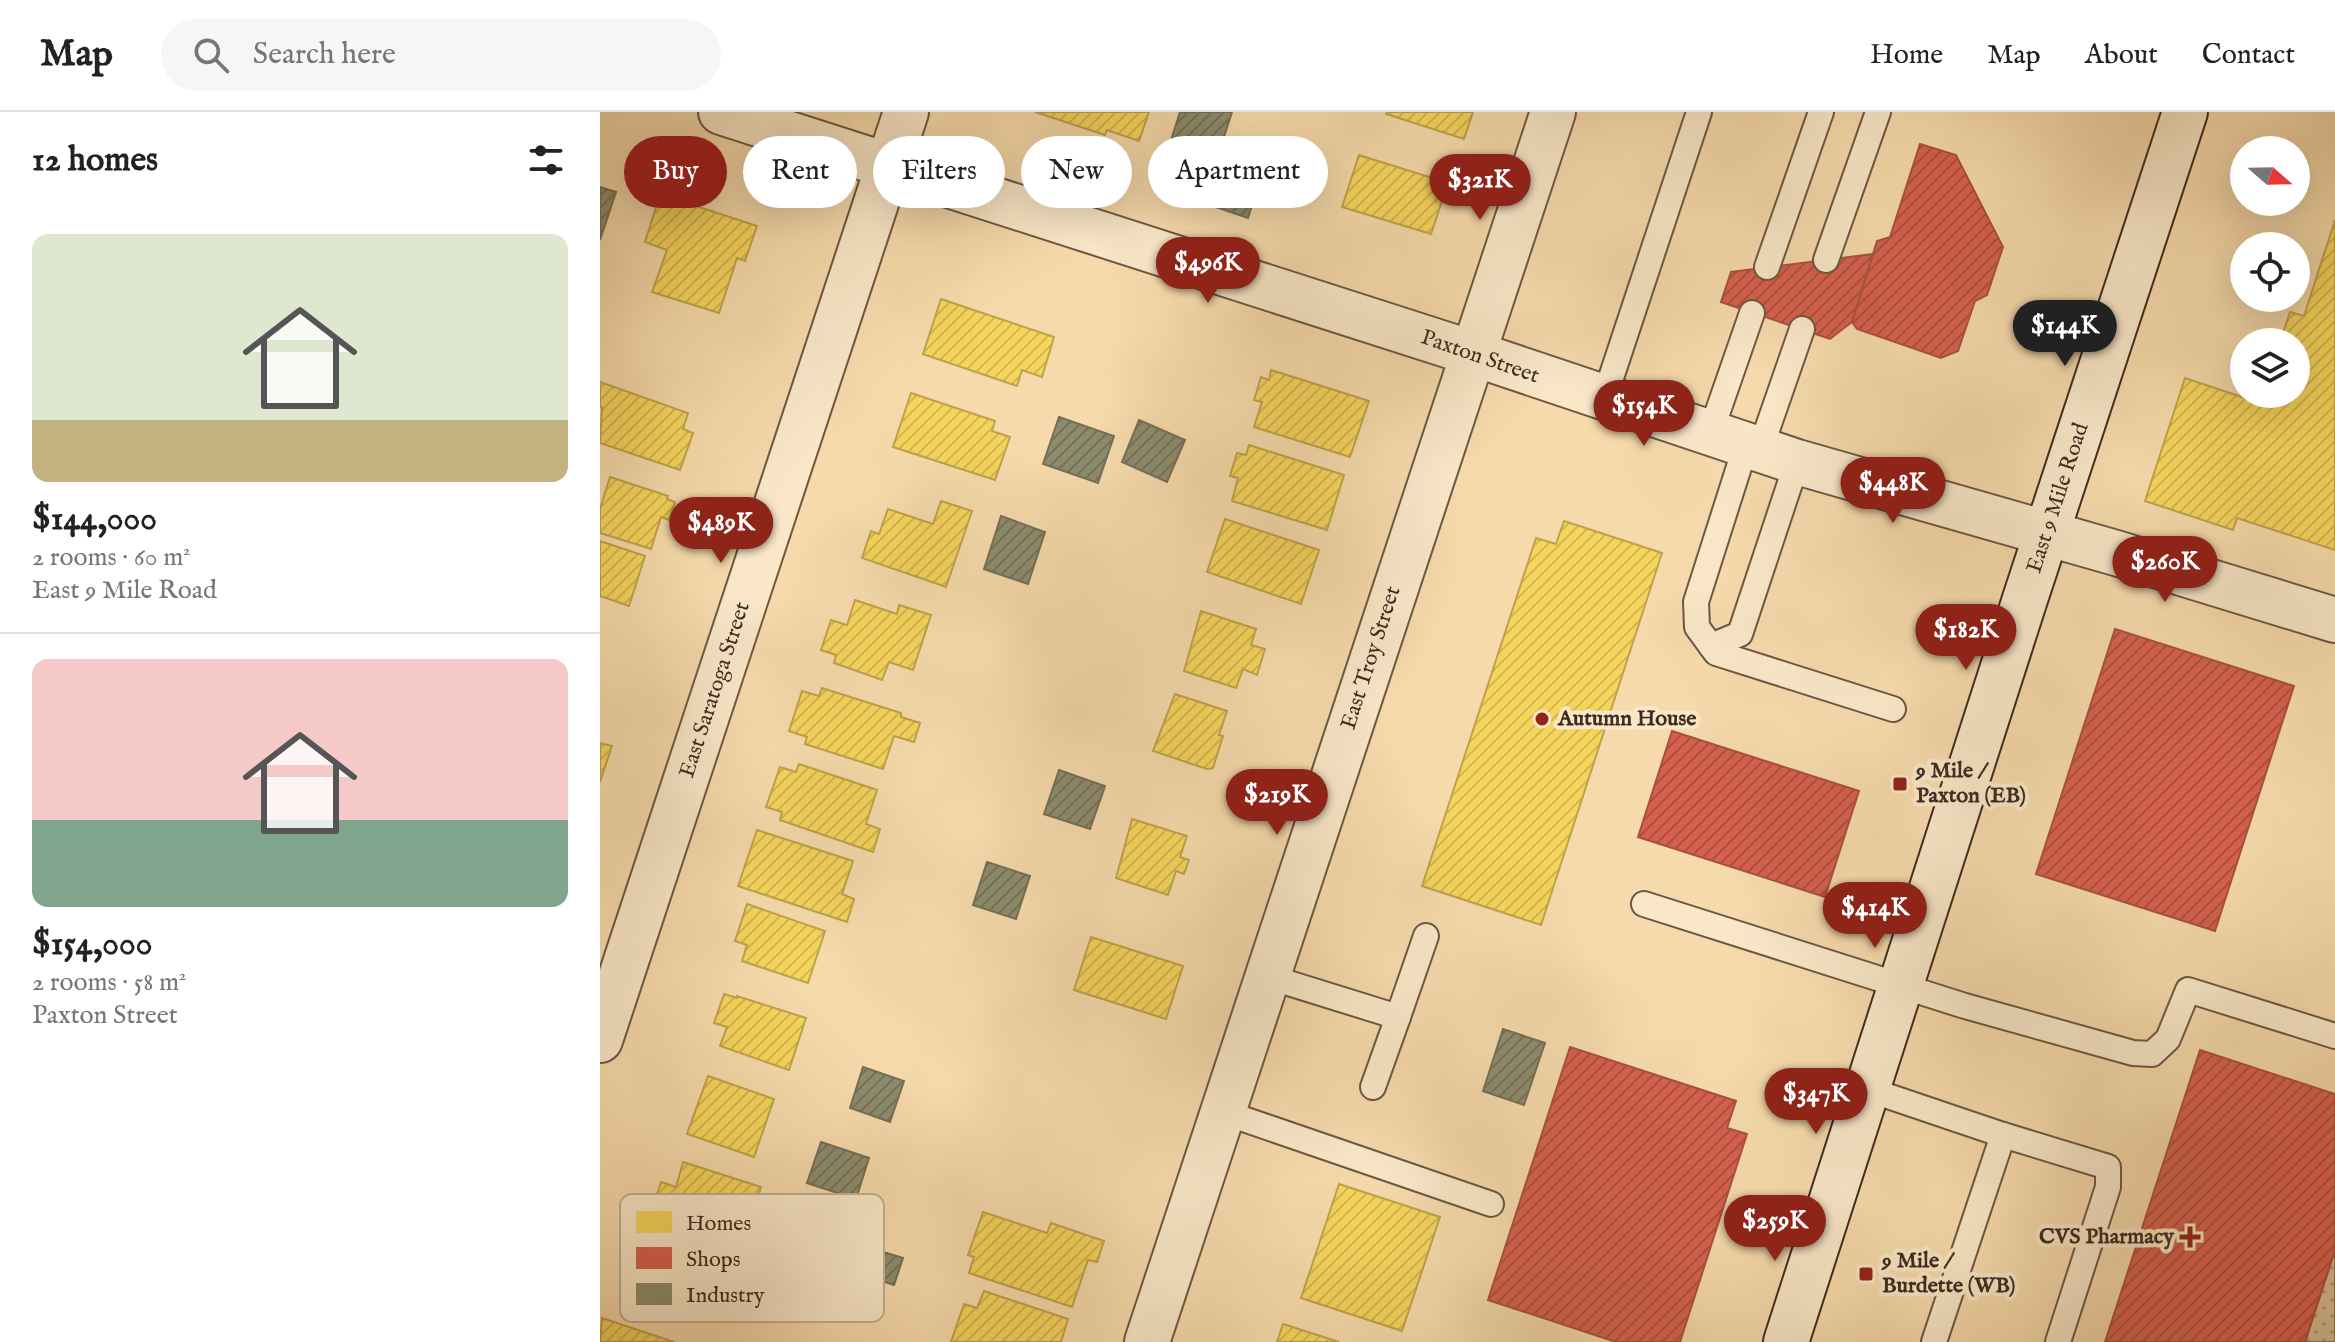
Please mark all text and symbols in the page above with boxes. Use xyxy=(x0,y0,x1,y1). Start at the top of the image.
search box xyxy=(161,19,721,91)
text: Map xyxy=(40,31,113,79)
icon: search xyxy=(189,33,233,77)
text: Search here xyxy=(253,36,396,74)
text: Home xyxy=(1870,38,1943,73)
text: Map xyxy=(1987,38,2041,73)
text: About xyxy=(2085,38,2158,73)
text: Contact xyxy=(2202,38,2295,73)
chip: Buy xyxy=(624,136,727,208)
chip: Rent xyxy=(743,136,857,208)
chip: Filters xyxy=(873,136,1005,208)
chip: New xyxy=(1021,136,1132,208)
chip: Apartment xyxy=(1148,136,1328,208)
north arrow xyxy=(2230,136,2310,216)
map controls xyxy=(2230,136,2310,408)
icon: filters xyxy=(524,138,568,182)
text: 12 homes xyxy=(32,139,158,182)
pin: $321K xyxy=(1424,154,1536,222)
text: $321K xyxy=(1448,163,1512,196)
button: locate xyxy=(2230,232,2310,312)
pin: $496K xyxy=(1152,237,1264,305)
text: $496K xyxy=(1174,246,1242,279)
icon: home xyxy=(228,286,372,430)
pin: $144K xyxy=(2009,300,2121,368)
text: $144K xyxy=(2031,309,2099,342)
street label: Paxton Street xyxy=(1417,324,1543,390)
button: layers xyxy=(2230,328,2310,408)
pin: $154K xyxy=(1588,380,1700,448)
text: $154K xyxy=(1612,389,1676,422)
street label: East 9 Mile Road xyxy=(2021,419,2096,577)
pin: $448K xyxy=(1837,457,1949,525)
text: $448K xyxy=(1859,466,1927,499)
pin: $489K xyxy=(665,497,777,565)
text: $144,000 xyxy=(32,498,157,541)
text: $489K xyxy=(687,506,755,539)
pin: $260K xyxy=(2109,536,2221,604)
text: 2 rooms · 60 m² xyxy=(32,541,191,574)
text: $260K xyxy=(2130,545,2200,578)
text: East 9 Mile Road xyxy=(32,574,217,607)
street label: East Troy Street xyxy=(1335,582,1408,733)
street label: East Saratoga Street xyxy=(673,598,757,782)
pin: $182K xyxy=(1910,604,2022,672)
text: $182K xyxy=(1933,613,1999,646)
place label: Autumn House xyxy=(1557,705,1696,733)
marker: Autumn House xyxy=(1533,710,1551,728)
icon: home xyxy=(228,711,372,855)
place label: 9 Mile / Paxton (EB) xyxy=(1915,757,2026,810)
pin: $219K xyxy=(1221,769,1333,837)
marker: 9 Mile / Paxton (EB) xyxy=(1891,775,1909,793)
text: $219K xyxy=(1244,778,1310,811)
pin: $414K xyxy=(1819,882,1931,950)
text: $414K xyxy=(1841,891,1909,924)
text: $154,000 xyxy=(32,923,152,966)
text: 2 rooms · 58 m² xyxy=(32,966,186,999)
text: Paxton Street xyxy=(32,999,178,1032)
pin: $347K xyxy=(1760,1068,1872,1136)
text: $347K xyxy=(1782,1077,1850,1110)
legend xyxy=(620,1194,884,1322)
pin: $259K xyxy=(1719,1195,1831,1263)
text: $259K xyxy=(1742,1204,1808,1237)
text: Homes xyxy=(686,1210,751,1238)
place label: CVS Pharmacy xyxy=(2039,1223,2175,1251)
marker: CVS Pharmacy xyxy=(2181,1228,2199,1246)
text: Shops xyxy=(686,1246,740,1274)
place label: 9 Mile / Burdette (WB) xyxy=(1881,1247,2015,1300)
marker: 9 Mile / Burdette (WB) xyxy=(1857,1265,1875,1283)
text: Industry xyxy=(686,1282,765,1310)

